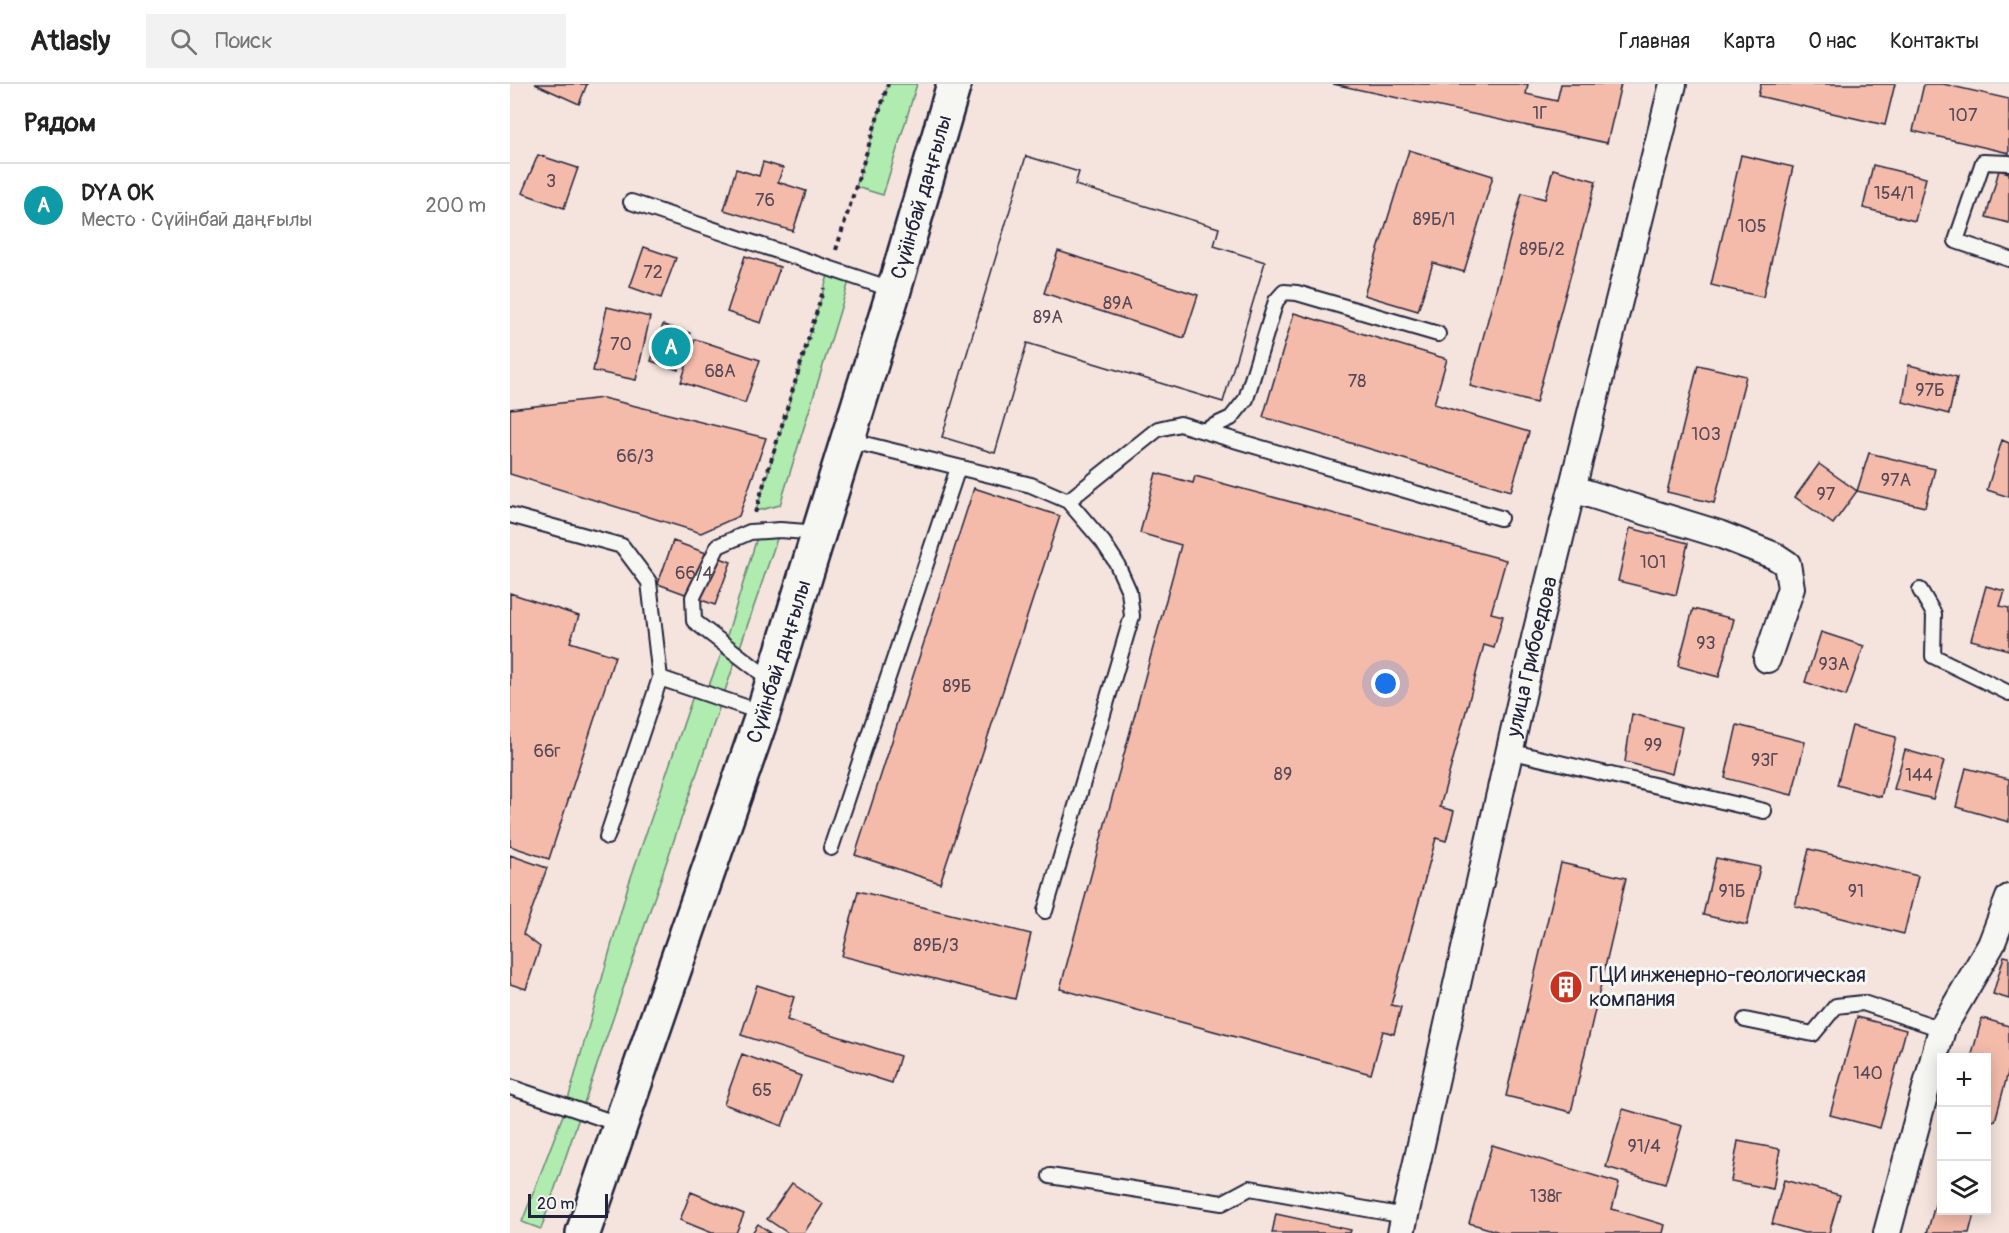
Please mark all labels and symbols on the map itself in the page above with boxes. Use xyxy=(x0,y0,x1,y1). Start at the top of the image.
house number: 1Г xyxy=(1532,102,1548,125)
house number: 107 xyxy=(1949,104,1978,127)
street label: Сүйінбай даңғылы xyxy=(884,112,958,282)
house number: 3 xyxy=(546,170,556,193)
house number: 154/1 xyxy=(1874,182,1914,205)
house number: 76 xyxy=(755,189,775,212)
house number: 89Б/1 xyxy=(1413,208,1455,231)
house number: 105 xyxy=(1737,215,1767,238)
house number: 89Б/2 xyxy=(1519,238,1565,261)
house number: 72 xyxy=(643,261,663,284)
house number: 89А xyxy=(1103,292,1133,315)
house number: 89А xyxy=(1033,306,1063,329)
pin: A xyxy=(652,324,690,370)
house number: 70 xyxy=(610,333,632,356)
house number: 68А xyxy=(704,360,736,383)
house number: 78 xyxy=(1348,370,1366,393)
house number: 97Б xyxy=(1915,379,1945,402)
house number: 103 xyxy=(1691,423,1721,446)
house number: 66/3 xyxy=(616,445,654,468)
house number: 97А xyxy=(1881,469,1912,492)
house number: 97 xyxy=(1817,483,1836,506)
house number: 101 xyxy=(1640,551,1666,574)
house number: 66/4 xyxy=(675,562,713,585)
street label: улица Грибоедова xyxy=(1499,574,1563,740)
street label: Сүйінбай даңғылы xyxy=(740,577,817,747)
house number: 93 xyxy=(1696,632,1716,655)
house number: 93А xyxy=(1819,653,1850,676)
your location xyxy=(1371,669,1400,698)
house number: 89Б xyxy=(942,675,972,698)
house number: 99 xyxy=(1644,734,1662,757)
house number: 66г xyxy=(533,740,561,763)
house number: 93Г xyxy=(1751,749,1779,772)
house number: 89 xyxy=(1274,763,1292,786)
house number: 144 xyxy=(1905,764,1934,787)
house number: 91Б xyxy=(1718,880,1746,903)
house number: 91 xyxy=(1848,880,1864,903)
house number: 89Б/3 xyxy=(913,934,959,957)
place label: ГЦИ инженерно-геологическая компания xyxy=(1589,962,1866,1013)
building icon: ГЦИ инженерно-геологическая компания xyxy=(1548,969,1584,1005)
house number: 140 xyxy=(1853,1062,1883,1085)
house number: 65 xyxy=(752,1079,772,1102)
house number: 91/4 xyxy=(1627,1135,1661,1158)
house number: 138г xyxy=(1530,1185,1562,1208)
scale bar xyxy=(528,1191,608,1218)

